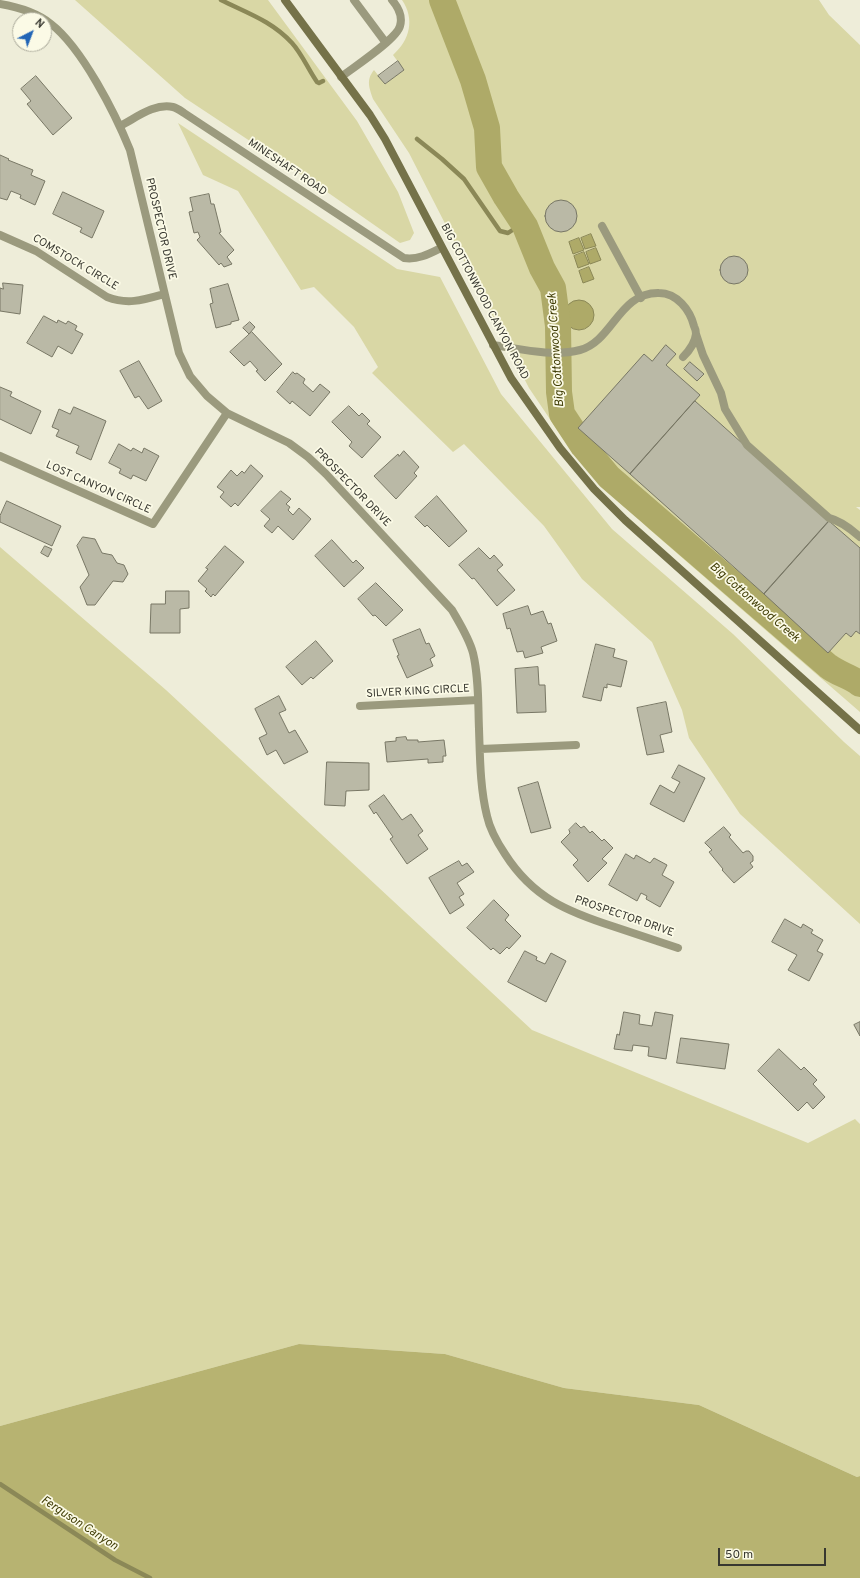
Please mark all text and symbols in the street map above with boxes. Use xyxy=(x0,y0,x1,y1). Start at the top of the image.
north arrow xyxy=(12,12,52,52)
text: N xyxy=(32,16,47,32)
street label: MINESHAFT ROAD xyxy=(245,137,329,199)
street label: PROSPECTOR DRIVE xyxy=(142,177,178,281)
street label: BIG COTTONWOOD CANYON ROAD xyxy=(437,222,531,382)
street label: COMSTOCK CIRCLE xyxy=(30,232,120,294)
water label: Big Cottonwood Creek xyxy=(546,292,568,408)
street label: PROSPECTOR DRIVE xyxy=(311,446,393,530)
street label: LOST CANYON CIRCLE xyxy=(43,459,153,517)
water label: Big Cottonwood Creek xyxy=(706,560,802,646)
street label: SILVER KING CIRCLE xyxy=(366,683,470,701)
street label: PROSPECTOR DRIVE xyxy=(573,894,675,940)
water label: Ferguson Canyon xyxy=(38,1494,120,1554)
scale bar xyxy=(720,1540,828,1566)
text: 50 m xyxy=(725,1547,753,1563)

